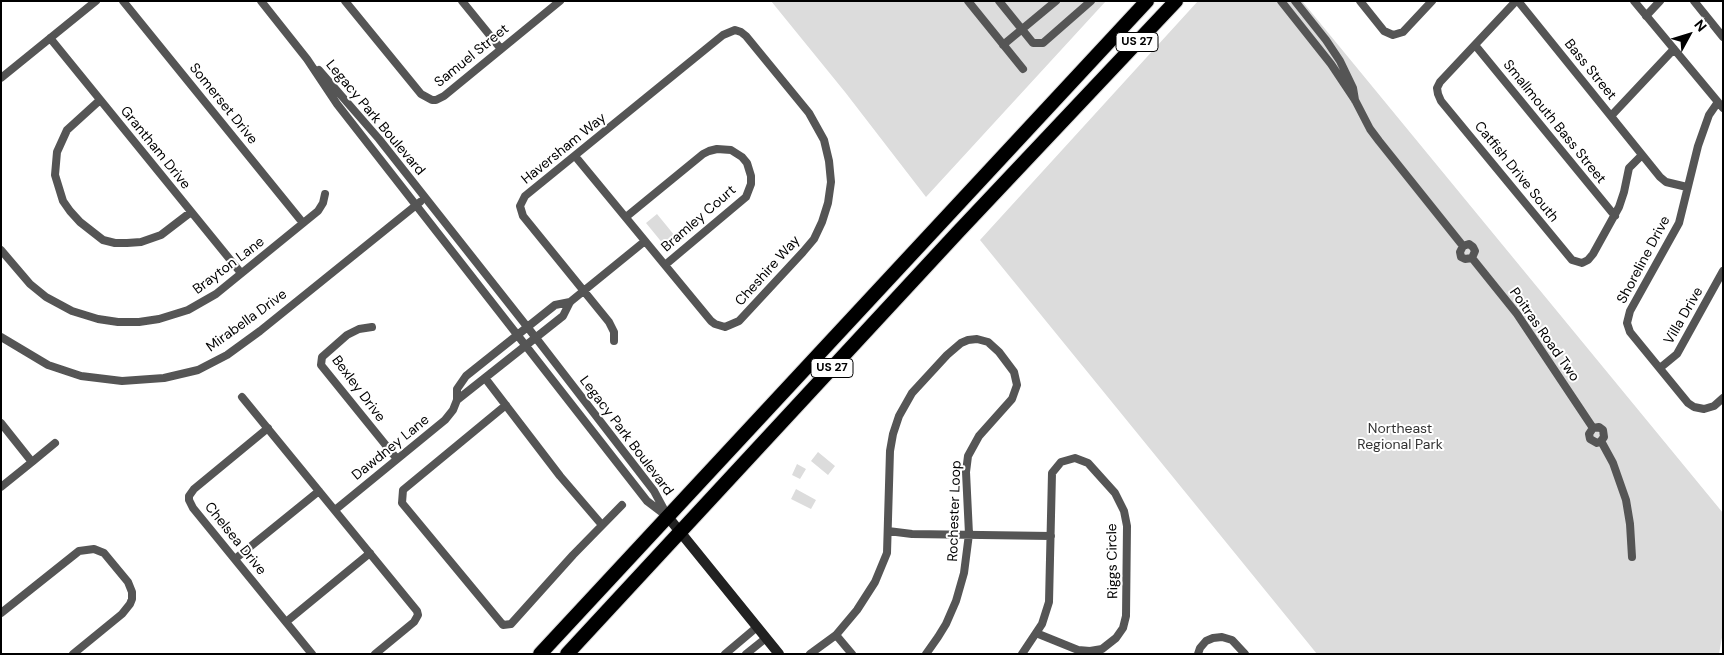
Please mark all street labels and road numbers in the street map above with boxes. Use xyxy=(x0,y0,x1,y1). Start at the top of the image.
street label: Samuel Street xyxy=(431,21,513,91)
road number: US 27 xyxy=(1116,32,1158,52)
street label: Bass Street xyxy=(1560,36,1620,104)
street label: Legacy Park Boulevard xyxy=(322,57,428,179)
street label: Smallmouth Bass Street xyxy=(1499,57,1609,187)
street label: Somerset Drive xyxy=(185,60,261,148)
street label: Grantham Drive xyxy=(116,103,194,193)
street label: Haversham Way xyxy=(518,110,610,188)
street label: Catfish Drive South xyxy=(1470,118,1562,226)
street label: Bramley Court xyxy=(658,182,740,256)
street label: Shoreline Drive xyxy=(1614,213,1674,307)
street label: Cheshire Way xyxy=(732,232,804,310)
street label: Brayton Lane xyxy=(190,234,268,298)
street label: Villa Drive xyxy=(1661,284,1707,348)
street label: Poitras Road Two xyxy=(1505,285,1583,385)
street label: Mirabella Drive xyxy=(203,286,291,356)
street label: Bexley Drive xyxy=(328,353,388,425)
road number: US 27 xyxy=(811,358,853,378)
street label: Legacy Park Boulevard xyxy=(576,373,676,499)
street label: Dawdney Lane xyxy=(349,412,433,484)
street label: Rochester Loop xyxy=(945,460,965,562)
street label: Chelsea Drive xyxy=(201,499,269,579)
street label: Riggs Circle xyxy=(1104,523,1122,599)

